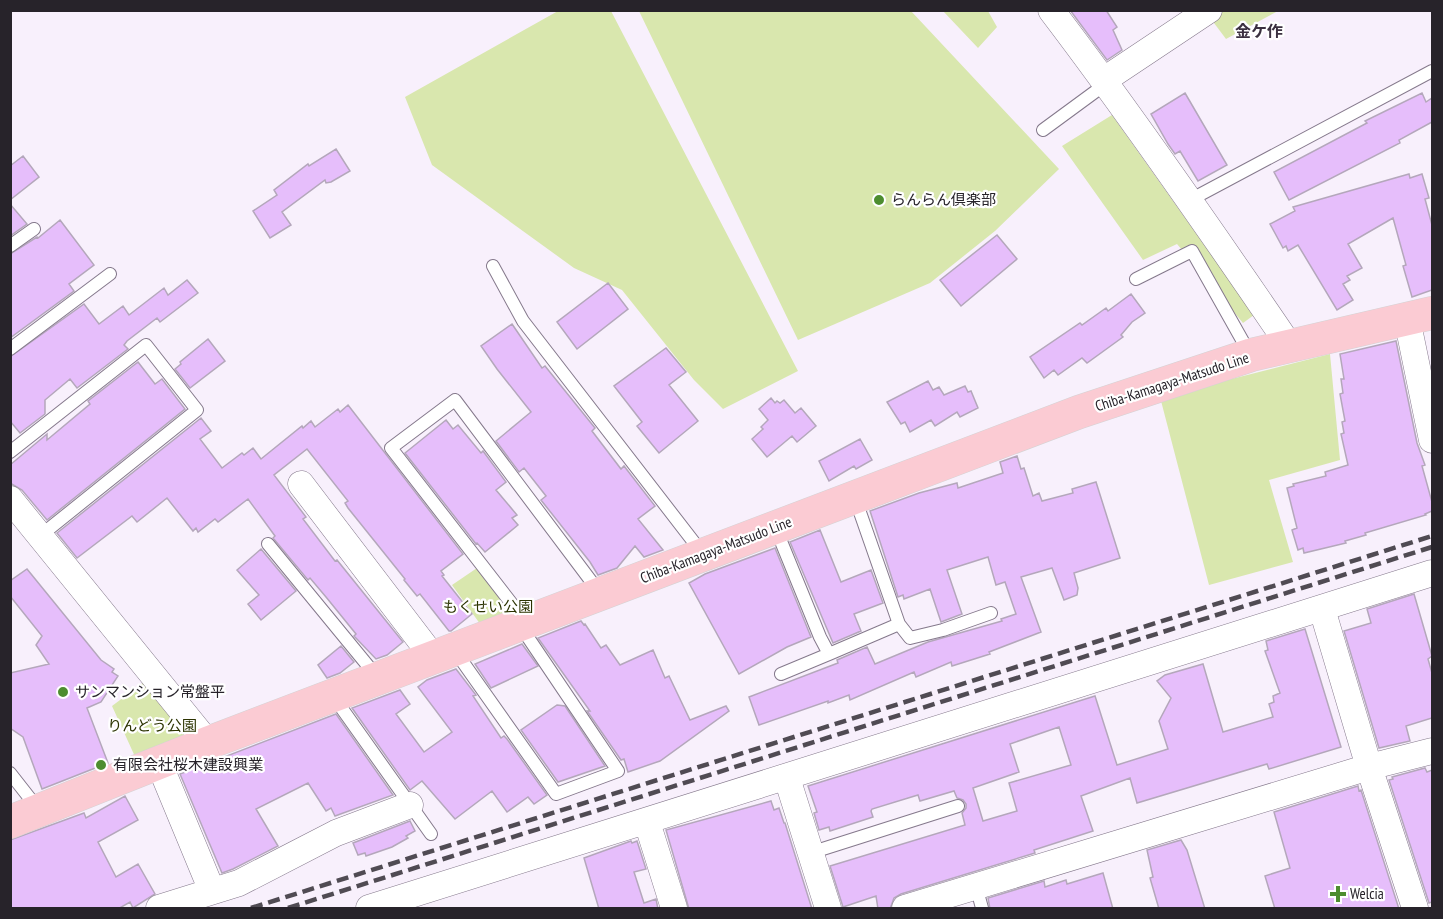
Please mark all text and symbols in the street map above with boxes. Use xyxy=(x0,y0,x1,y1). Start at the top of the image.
district label: 金ケ作 xyxy=(1235,21,1283,41)
place label: らんらん倶楽部 xyxy=(891,190,996,209)
marker: らんらん倶楽部 xyxy=(872,193,886,207)
street label: Chiba-Kamagaya-Matsudo Line xyxy=(1093,348,1251,415)
street label: Chiba-Kamagaya-Matsudo Line xyxy=(637,512,794,587)
park label: もくせい公園 xyxy=(443,597,533,616)
place label: サンマンション常盤平 xyxy=(75,682,225,701)
marker: サンマンション常盤平 xyxy=(56,685,70,699)
park label: りんどう公園 xyxy=(107,716,197,735)
place label: 有限会社桜木建設興業 xyxy=(113,755,263,774)
marker: 有限会社桜木建設興業 xyxy=(94,758,108,772)
place label: Welcia xyxy=(1350,884,1384,903)
marker: Welcia xyxy=(1331,887,1345,901)

